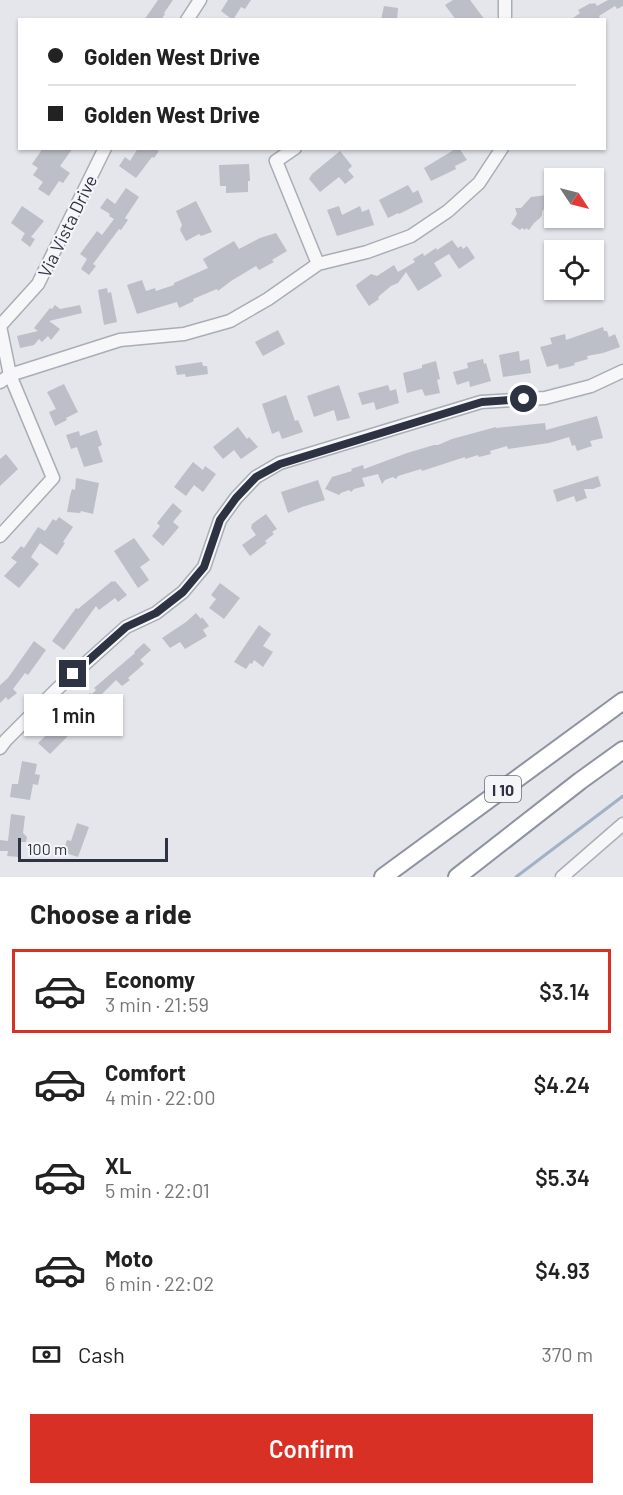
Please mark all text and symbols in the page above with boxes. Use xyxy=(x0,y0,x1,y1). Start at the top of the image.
text: Golden West Drive xyxy=(84,43,260,69)
text: Golden West Drive xyxy=(84,101,260,127)
north arrow xyxy=(544,168,604,228)
map controls xyxy=(544,168,604,300)
street label: Via Vista Drive xyxy=(33,171,101,281)
button: locate xyxy=(544,240,604,300)
route start xyxy=(510,385,537,412)
route end xyxy=(59,660,86,687)
callout: 1 min xyxy=(23,695,122,737)
text: 1 min xyxy=(52,703,95,727)
road number: I 10 xyxy=(485,776,521,802)
scale bar xyxy=(18,835,168,862)
text: 100 m xyxy=(27,839,67,858)
text: Choose a ride xyxy=(30,897,192,929)
icon: car xyxy=(33,964,87,1018)
text: Economy xyxy=(105,966,195,992)
text: $3.14 xyxy=(539,978,590,1004)
text: 3 min · 21:59 xyxy=(105,992,209,1016)
icon: car xyxy=(33,1057,87,1111)
text: Comfort xyxy=(105,1059,186,1085)
text: $4.24 xyxy=(534,1071,590,1097)
text: 4 min · 22:00 xyxy=(105,1085,215,1109)
icon: car xyxy=(33,1150,87,1204)
text: XL xyxy=(105,1152,131,1178)
text: $5.34 xyxy=(535,1164,590,1190)
text: 5 min · 22:01 xyxy=(105,1178,210,1202)
icon: car xyxy=(33,1243,87,1297)
text: Moto xyxy=(105,1245,153,1271)
text: $4.93 xyxy=(535,1257,590,1283)
text: 6 min · 22:02 xyxy=(105,1271,214,1295)
icon: cash xyxy=(30,1338,63,1371)
text: Cash xyxy=(78,1341,125,1367)
text: 370 m xyxy=(541,1342,593,1366)
button: Confirm xyxy=(30,1414,593,1483)

